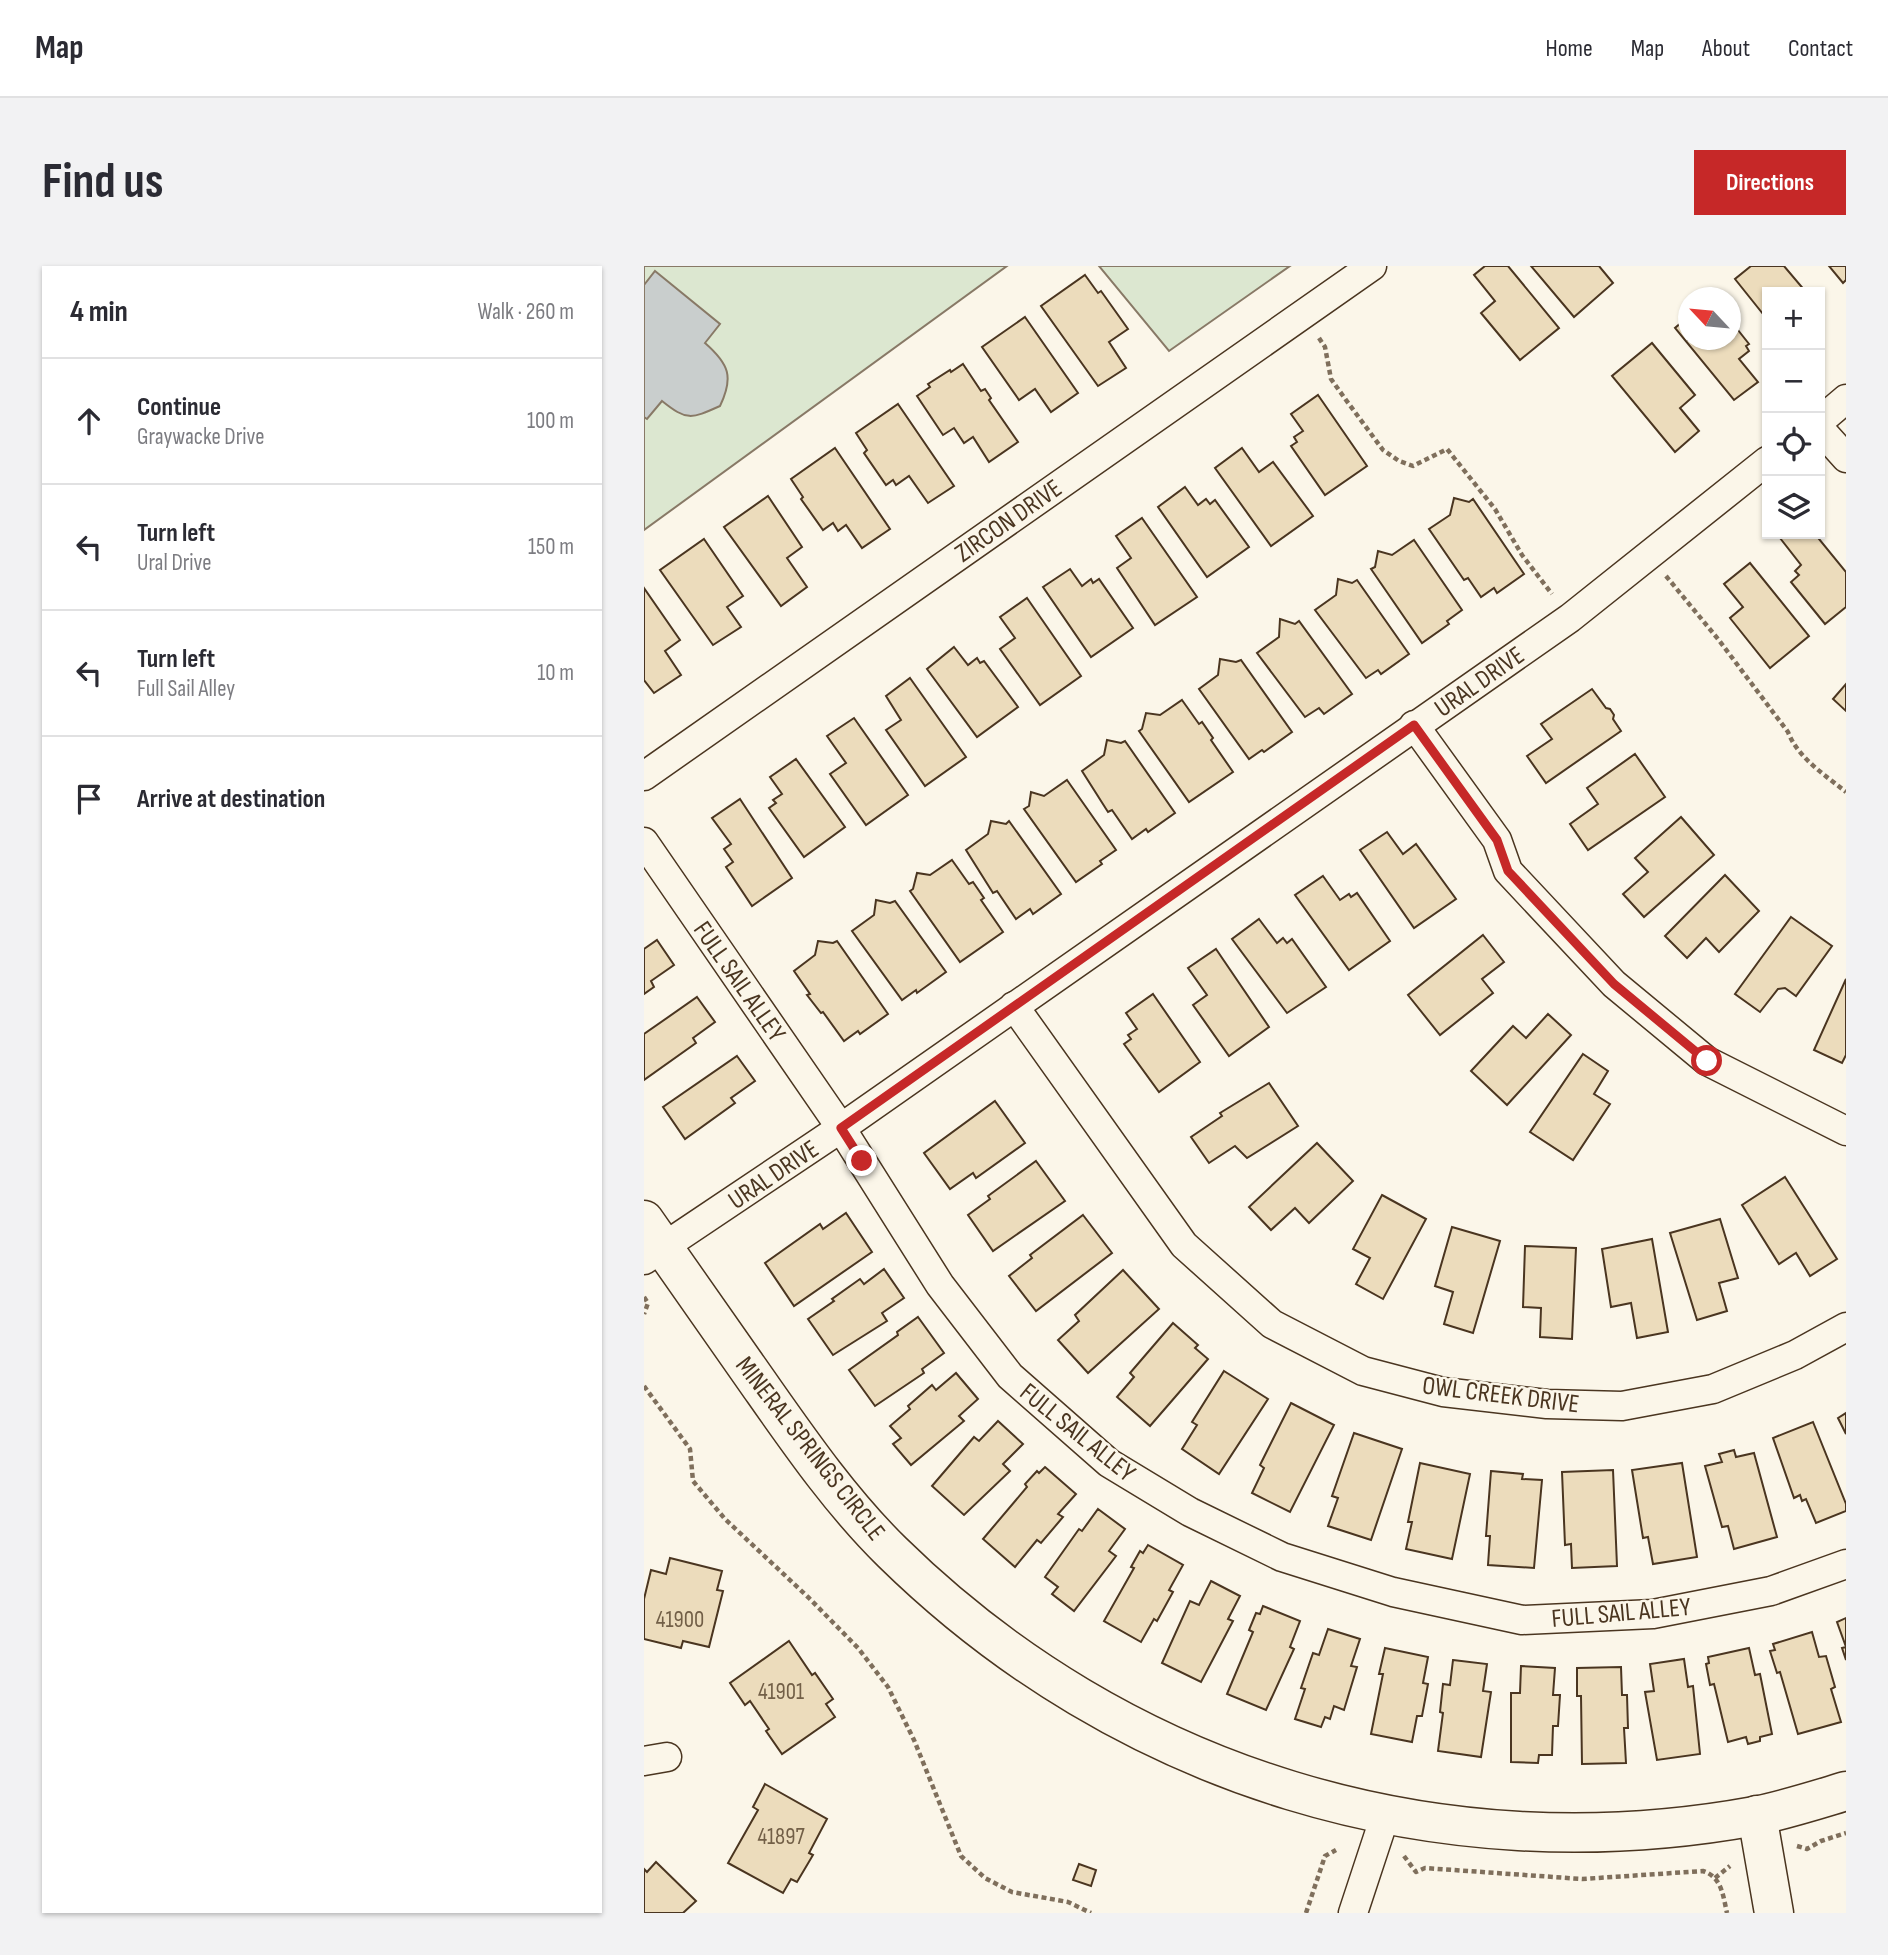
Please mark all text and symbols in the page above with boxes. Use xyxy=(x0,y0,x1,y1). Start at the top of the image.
text: Map xyxy=(35,28,84,68)
text: Home xyxy=(1545,34,1593,63)
text: Map xyxy=(1631,34,1664,63)
text: About xyxy=(1702,34,1750,63)
text: Contact xyxy=(1788,34,1853,63)
button: Directions xyxy=(1694,150,1846,215)
text: Find us xyxy=(42,153,164,212)
north arrow xyxy=(1678,287,1741,350)
map controls xyxy=(1762,287,1825,539)
button: + xyxy=(1762,287,1825,350)
text: 4 min xyxy=(70,294,128,330)
text: Walk · 260 m xyxy=(478,298,574,326)
button: − xyxy=(1762,350,1825,413)
text: Continue xyxy=(137,392,221,423)
icon: ahead xyxy=(70,402,108,440)
text: 100 m xyxy=(527,407,574,435)
button: locate xyxy=(1762,413,1825,476)
text: Graywacke Drive xyxy=(137,423,265,451)
street label: ZIRCON DRIVE xyxy=(950,473,1068,569)
button: layers xyxy=(1762,476,1825,539)
text: Turn left xyxy=(137,518,215,549)
icon: left xyxy=(70,528,108,566)
text: 150 m xyxy=(528,533,574,561)
text: Ural Drive xyxy=(137,549,212,577)
street label: URAL DRIVE xyxy=(1429,640,1531,724)
text: Turn left xyxy=(137,644,215,675)
icon: left xyxy=(70,654,108,692)
text: 10 m xyxy=(537,659,574,687)
text: Full Sail Alley xyxy=(137,675,235,703)
icon: arrive xyxy=(70,780,108,818)
text: Arrive at destination xyxy=(137,784,325,815)
street label: FULL SAIL ALLEY xyxy=(686,916,792,1048)
route start xyxy=(1691,1045,1722,1076)
street label: URAL DRIVE xyxy=(723,1134,825,1217)
route end xyxy=(846,1145,877,1176)
street label: MINERAL SPRINGS CIRCLE xyxy=(728,1351,891,1547)
street label: OWL CREEK DRIVE xyxy=(1421,1370,1581,1420)
street label: FULL SAIL ALLEY xyxy=(1013,1377,1141,1489)
street label: FULL SAIL ALLEY xyxy=(1550,1592,1692,1635)
house number: 41900 xyxy=(656,1606,704,1634)
house number: 41901 xyxy=(758,1678,804,1706)
house number: 41897 xyxy=(757,1823,805,1851)

